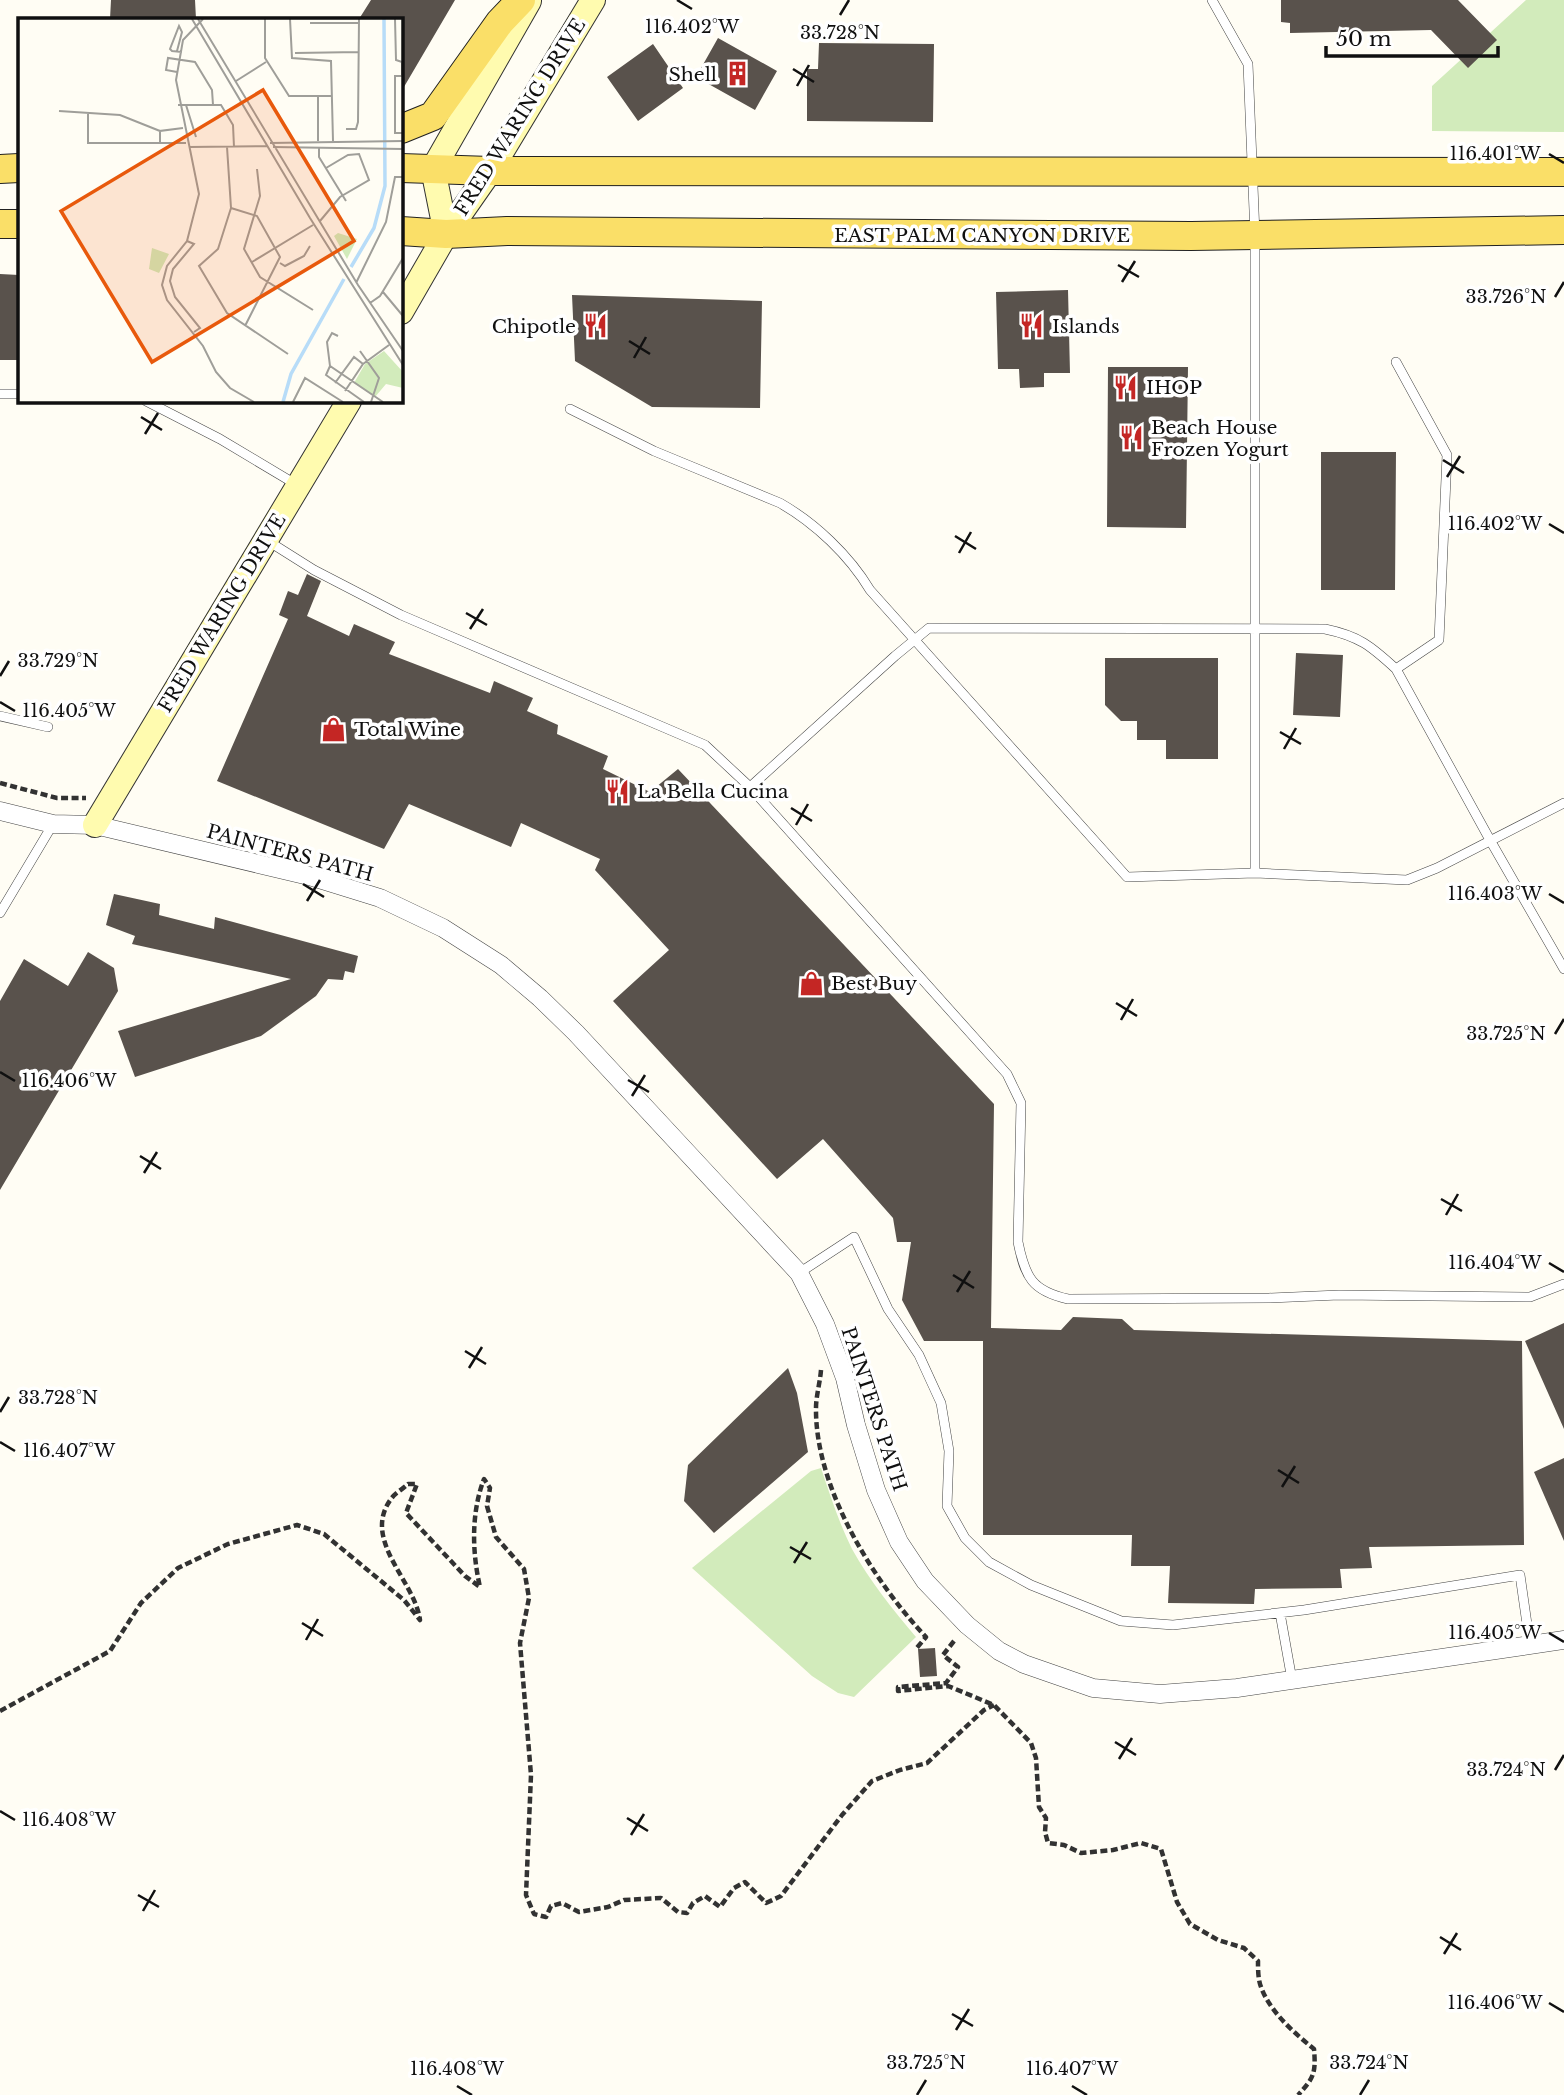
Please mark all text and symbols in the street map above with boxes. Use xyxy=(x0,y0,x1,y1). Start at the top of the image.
street label: FRED WARING DRIVE xyxy=(450,14,590,220)
scale bar xyxy=(1326,14,1498,58)
text: 116.402°W xyxy=(645,16,740,38)
inset map xyxy=(18,18,402,402)
text: 33.728°N xyxy=(800,22,880,44)
text: 50 m xyxy=(1336,26,1392,52)
building icon: Shell xyxy=(723,60,751,88)
place label: Shell xyxy=(668,63,717,86)
text: 116.401°W xyxy=(1449,143,1541,165)
street label: EAST PALM CANYON DRIVE xyxy=(834,224,1130,247)
text: 33.726°N xyxy=(1466,286,1546,308)
restaurant icon: Chipotle xyxy=(582,312,610,340)
restaurant icon: Islands xyxy=(1018,312,1046,340)
place label: Chipotle xyxy=(492,315,576,338)
place label: Islands xyxy=(1052,315,1120,338)
restaurant icon: IHOP xyxy=(1112,373,1140,401)
place label: IHOP xyxy=(1146,376,1202,399)
place label: Beach House Frozen Yogurt xyxy=(1151,416,1290,461)
restaurant icon: Beach House Frozen Yogurt xyxy=(1117,424,1145,452)
street label: FRED WARING DRIVE xyxy=(153,509,291,717)
text: 116.402°W xyxy=(1448,513,1543,535)
text: 33.729°N xyxy=(18,650,98,672)
text: 116.405°W xyxy=(22,700,117,722)
shop icon: Total Wine xyxy=(320,715,348,743)
place label: Total Wine xyxy=(354,718,461,741)
restaurant icon: La Bella Cucina xyxy=(603,777,631,805)
place label: La Bella Cucina xyxy=(637,780,789,803)
street label: PAINTERS PATH xyxy=(204,820,376,886)
text: 116.403°W xyxy=(1448,883,1543,905)
shop icon: Best Buy xyxy=(797,969,825,997)
place label: Best Buy xyxy=(831,972,917,995)
text: 33.725°N xyxy=(1466,1023,1546,1045)
text: 116.406°W xyxy=(22,1070,117,1092)
text: 116.404°W xyxy=(1448,1252,1543,1274)
street label: PAINTERS PATH xyxy=(837,1324,911,1494)
text: 33.728°N xyxy=(18,1387,98,1409)
text: 116.407°W xyxy=(23,1440,116,1462)
text: 116.405°W xyxy=(1448,1622,1543,1644)
text: 33.724°N xyxy=(1466,1759,1546,1781)
text: 116.408°W xyxy=(22,1809,117,1831)
text: 116.406°W xyxy=(1448,1992,1543,2014)
text: 33.725°N xyxy=(886,2052,966,2074)
text: 33.724°N xyxy=(1329,2052,1409,2074)
text: 116.408°W xyxy=(410,2058,505,2080)
text: 116.407°W xyxy=(1026,2058,1119,2080)

